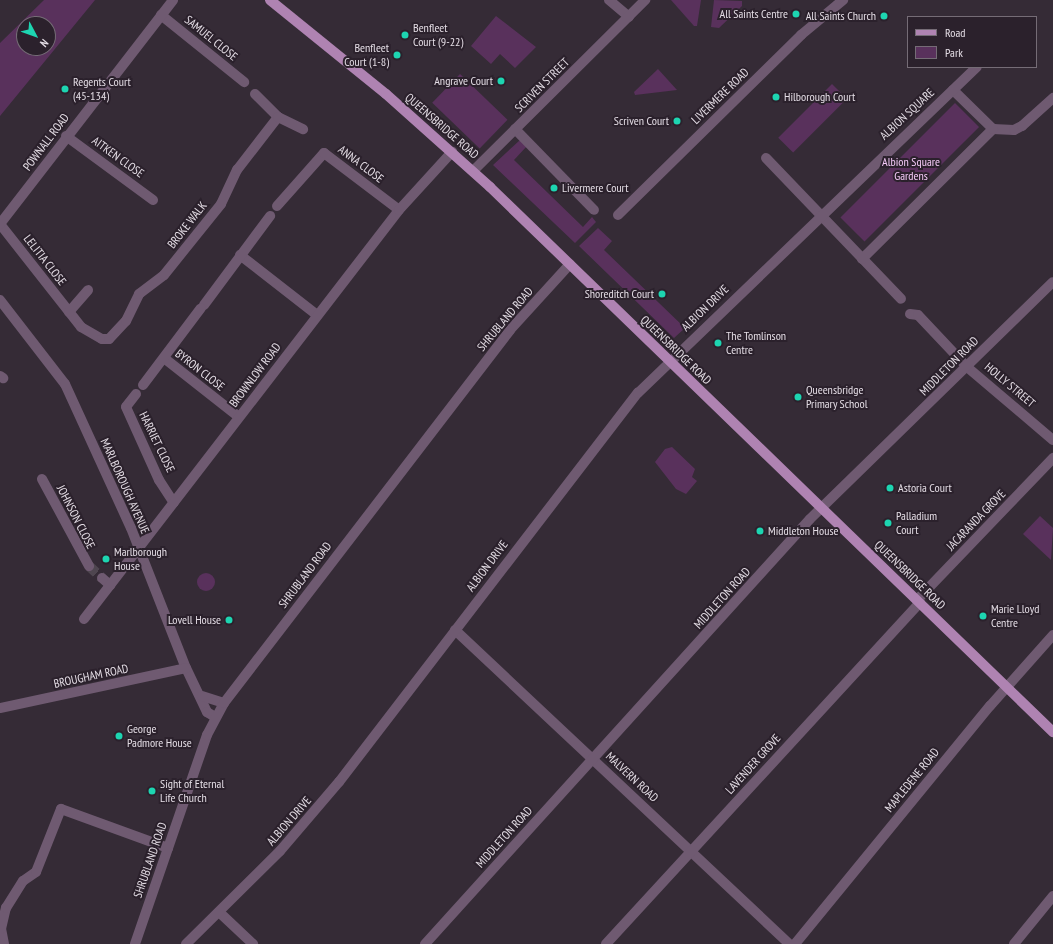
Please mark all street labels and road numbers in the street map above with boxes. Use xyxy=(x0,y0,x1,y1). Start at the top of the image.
street label: SAMUEL CLOSE xyxy=(182,12,240,64)
street label: SCRIVEN STREET xyxy=(512,55,572,115)
street label: LIVERMERE ROAD xyxy=(688,65,752,127)
street label: ALBION SQUARE xyxy=(877,85,937,143)
street label: QUEENSBRIDGE ROAD xyxy=(402,90,482,162)
street label: POWNALL ROAD xyxy=(20,110,72,174)
street label: AITKEN CLOSE xyxy=(89,133,147,181)
street label: ANNA CLOSE xyxy=(335,142,387,186)
street label: BROKE WALK xyxy=(164,199,210,251)
street label: LELITIA CLOSE xyxy=(21,232,69,288)
street label: ALBION DRIVE xyxy=(678,282,732,334)
street label: SHRUBLAND ROAD xyxy=(474,284,536,354)
street label: QUEENSBRIDGE ROAD xyxy=(638,313,714,387)
street label: MIDDLETON ROAD xyxy=(917,334,981,398)
street label: BROWNLOW ROAD xyxy=(226,340,284,410)
street label: BYRON CLOSE xyxy=(172,346,228,394)
street label: HOLLY STREET xyxy=(982,360,1038,410)
street label: HARRIET CLOSE xyxy=(136,409,178,475)
street label: MARLBOROUGH AVENUE xyxy=(97,436,153,536)
street label: JOHNSON CLOSE xyxy=(54,483,98,551)
street label: JACARANDA GROVE xyxy=(943,486,1009,554)
street label: ALBION DRIVE xyxy=(463,538,511,594)
street label: QUEENSBRIDGE ROAD xyxy=(872,538,948,612)
street label: SHRUBLAND ROAD xyxy=(275,539,335,611)
street label: MIDDLETON ROAD xyxy=(691,564,753,632)
street label: BROUGHAM ROAD xyxy=(52,661,130,691)
street label: LAVENDER GROVE xyxy=(722,731,784,797)
street label: MAPLEDENE ROAD xyxy=(882,745,942,815)
street label: MALVERN ROAD xyxy=(603,749,661,805)
street label: ALBION DRIVE xyxy=(264,794,314,848)
street label: MIDDLETON ROAD xyxy=(473,803,535,871)
street label: SHRUBLAND ROAD xyxy=(130,820,170,900)

